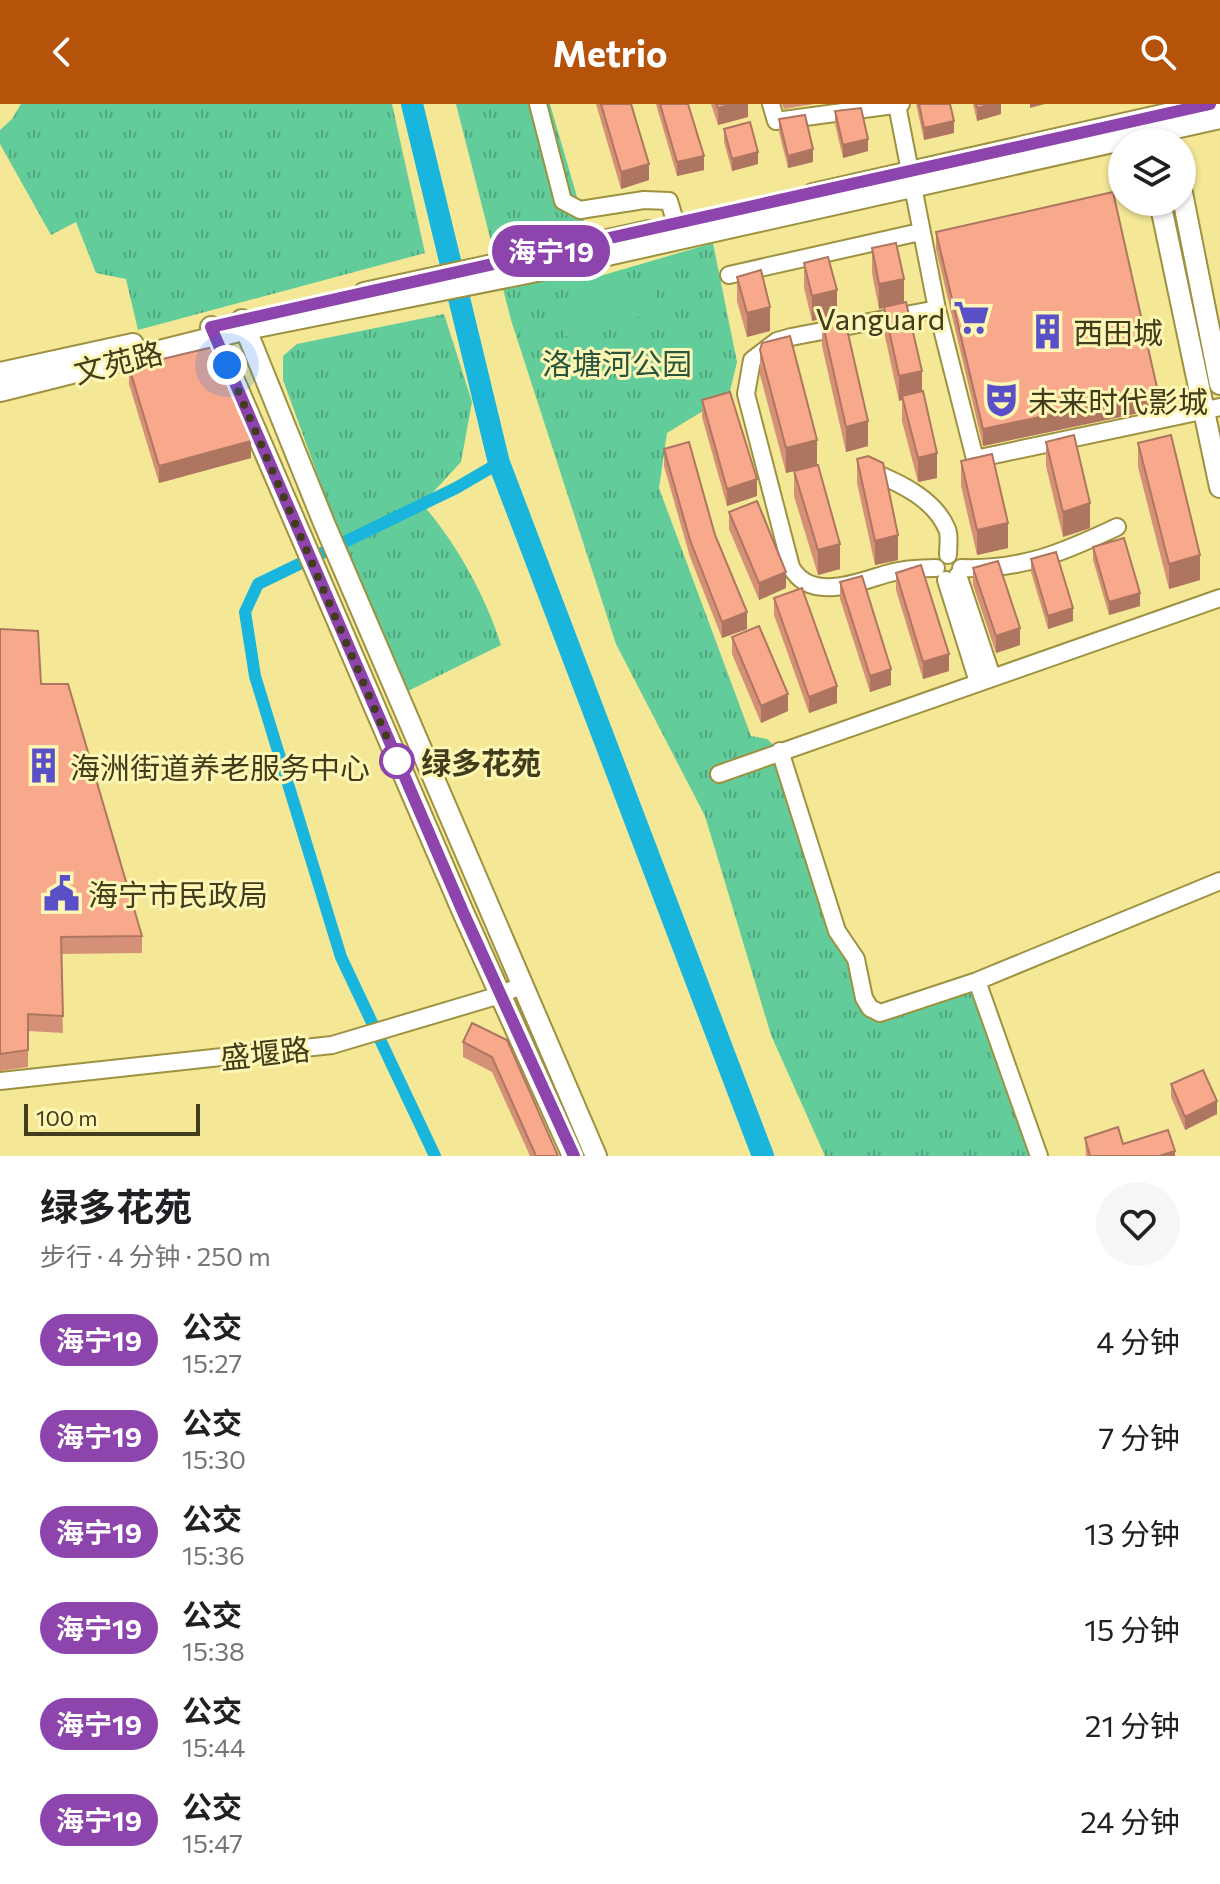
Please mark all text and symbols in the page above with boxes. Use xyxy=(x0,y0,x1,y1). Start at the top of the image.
icon: back xyxy=(40,30,84,74)
text: Metrio xyxy=(553,30,667,74)
icon: search xyxy=(1136,30,1180,74)
map controls xyxy=(1108,128,1196,216)
button: layers xyxy=(1108,128,1196,216)
line badge: 海宁19 xyxy=(495,225,607,277)
text: 海宁19 xyxy=(508,234,594,268)
supermarket icon: Vanguard xyxy=(952,298,990,336)
place label: Vanguard xyxy=(816,299,945,336)
building icon: 西田城 xyxy=(1028,312,1066,350)
place label: 西田城 xyxy=(1073,313,1163,350)
street label: 文苑路 xyxy=(70,332,166,390)
park label: 洛塘河公园 xyxy=(542,344,692,381)
your location xyxy=(207,345,247,385)
theatre icon: 未来时代影城 xyxy=(983,381,1021,419)
place label: 未来时代影城 xyxy=(1028,382,1208,419)
place label: 绿多花苑 xyxy=(421,743,541,780)
marker: 绿多花苑 xyxy=(380,744,414,778)
building icon: 海洲街道养老服务中心 xyxy=(25,747,63,785)
place label: 海洲街道养老服务中心 xyxy=(70,748,370,785)
public building icon: 海宁市民政局 xyxy=(43,874,81,912)
place label: 海宁市民政局 xyxy=(88,875,268,912)
street label: 盛堰路 xyxy=(218,1029,312,1075)
scale bar xyxy=(24,1100,200,1136)
text: 100 m xyxy=(36,1104,98,1131)
text: 绿多花苑 xyxy=(40,1182,192,1229)
button: heart xyxy=(1096,1182,1180,1266)
text: 步行 · 4 分钟 · 250 m xyxy=(40,1240,271,1271)
text: 公交 xyxy=(182,1307,242,1344)
text: 4 分钟 xyxy=(1096,1322,1180,1359)
text: 海宁19 xyxy=(56,1323,142,1357)
text: 15:27 xyxy=(182,1347,242,1378)
text: 公交 xyxy=(182,1403,242,1440)
text: 7 分钟 xyxy=(1098,1418,1180,1455)
text: 海宁19 xyxy=(56,1419,142,1453)
text: 15:30 xyxy=(182,1443,246,1474)
text: 公交 xyxy=(182,1499,242,1536)
text: 13 分钟 xyxy=(1084,1514,1180,1551)
text: 海宁19 xyxy=(56,1515,142,1549)
text: 15:36 xyxy=(182,1539,245,1570)
text: 公交 xyxy=(182,1595,242,1632)
text: 15 分钟 xyxy=(1084,1610,1180,1647)
text: 海宁19 xyxy=(56,1611,142,1645)
text: 15:38 xyxy=(182,1635,245,1666)
text: 公交 xyxy=(182,1691,242,1728)
text: 21 分钟 xyxy=(1085,1706,1180,1743)
text: 海宁19 xyxy=(56,1707,142,1741)
text: 15:44 xyxy=(182,1731,245,1762)
text: 公交 xyxy=(182,1787,242,1824)
text: 24 分钟 xyxy=(1080,1802,1180,1839)
text: 海宁19 xyxy=(56,1803,142,1837)
text: 15:47 xyxy=(182,1827,243,1858)

